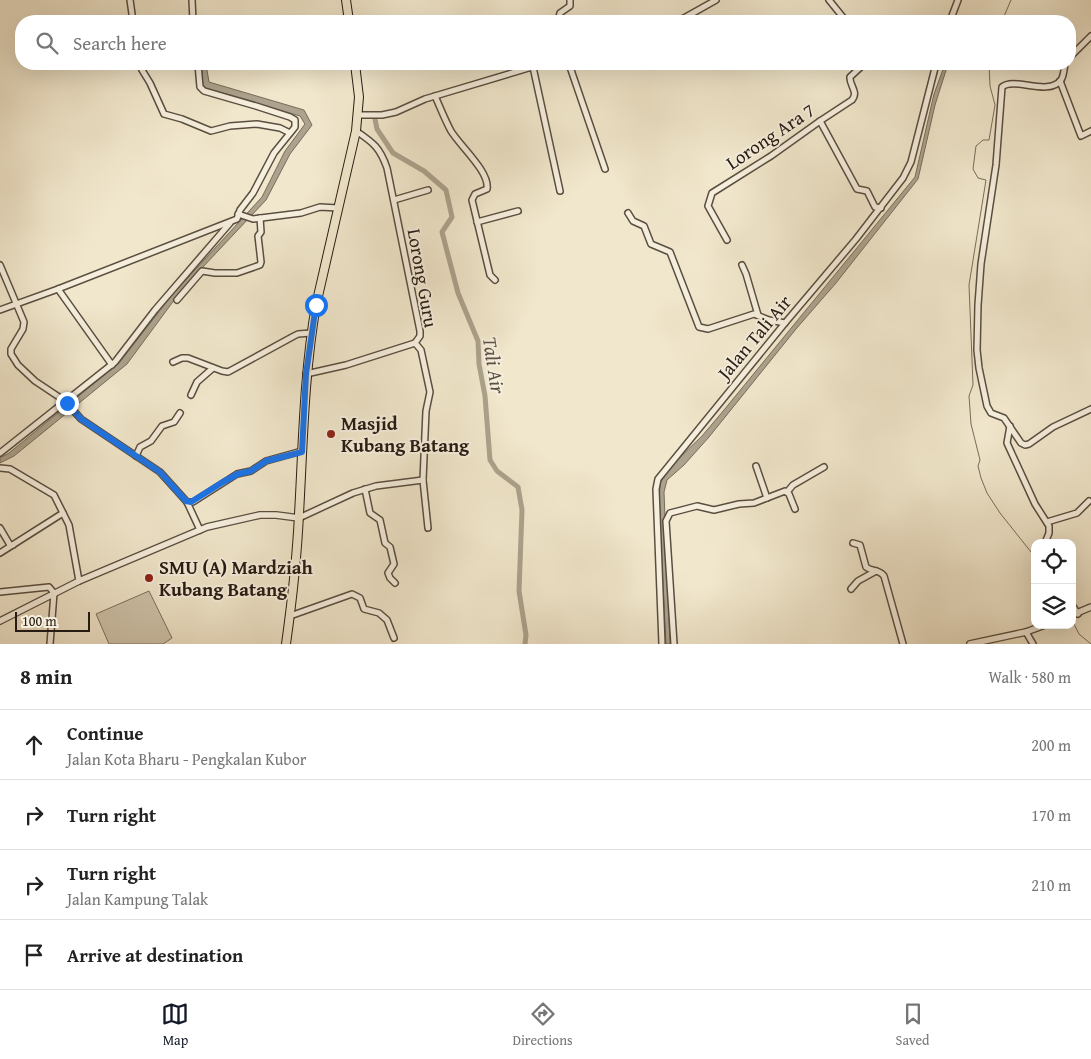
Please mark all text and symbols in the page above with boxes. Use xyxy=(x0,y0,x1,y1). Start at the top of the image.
search box xyxy=(15,15,1076,70)
icon: search xyxy=(33,29,61,57)
text: Search here xyxy=(73,29,167,57)
street label: Lorong Ara 7 xyxy=(720,96,820,176)
street label: Lorong Guru xyxy=(401,226,446,330)
street label: Jalan Tali Air xyxy=(709,289,798,387)
route start xyxy=(305,294,328,317)
water label: Tali Air xyxy=(476,334,513,396)
route end xyxy=(56,392,79,415)
place label: Masjid Kubang Batang xyxy=(341,409,470,459)
marker: Masjid Kubang Batang xyxy=(325,428,337,440)
map controls xyxy=(1031,539,1076,629)
button: locate xyxy=(1031,539,1076,584)
place label: SMU (A) Mardziah Kubang Batang xyxy=(159,553,314,603)
marker: SMU (A) Mardziah Kubang Batang xyxy=(143,572,155,584)
button: layers xyxy=(1031,584,1076,629)
scale bar xyxy=(15,609,90,632)
text: 100 m xyxy=(22,611,57,631)
text: 8 min xyxy=(20,661,72,692)
text: Walk · 580 m xyxy=(988,665,1071,689)
text: Continue xyxy=(67,719,144,747)
icon: ahead xyxy=(20,731,48,759)
text: 200 m xyxy=(1031,733,1071,757)
text: Jalan Kota Bharu - Pengkalan Kubor xyxy=(67,747,306,771)
icon: right xyxy=(20,801,48,829)
text: Turn right xyxy=(67,801,156,829)
text: 170 m xyxy=(1031,803,1071,827)
text: Turn right xyxy=(67,859,156,887)
icon: right xyxy=(20,871,48,899)
text: 210 m xyxy=(1031,873,1071,897)
text: Jalan Kampung Talak xyxy=(67,887,208,911)
icon: arrive xyxy=(20,941,48,969)
text: Arrive at destination xyxy=(67,941,243,969)
tab: Map xyxy=(161,1000,189,1050)
tab: Directions xyxy=(512,1000,573,1050)
tab: Saved xyxy=(896,1000,930,1050)

